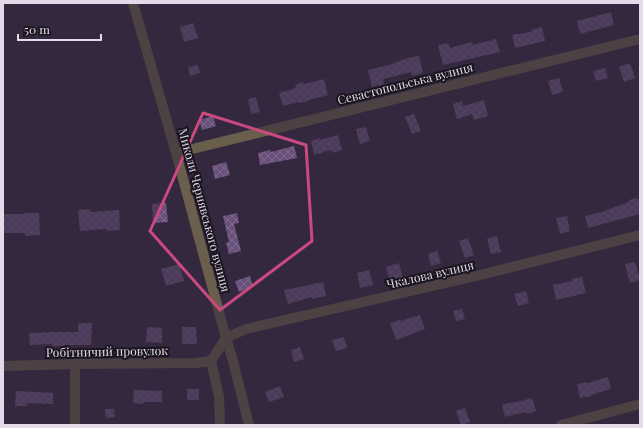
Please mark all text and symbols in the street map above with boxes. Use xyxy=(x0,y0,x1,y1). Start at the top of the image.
scale bar xyxy=(18,16,101,42)
text: 50 m xyxy=(24,21,50,37)
street label: Севастопольська вулиця xyxy=(336,58,475,108)
street label: Миколи Чернявського вулиця xyxy=(175,126,235,294)
street label: Чкалова вулиця xyxy=(385,256,476,292)
street label: Робітничий провулок xyxy=(46,342,168,360)

